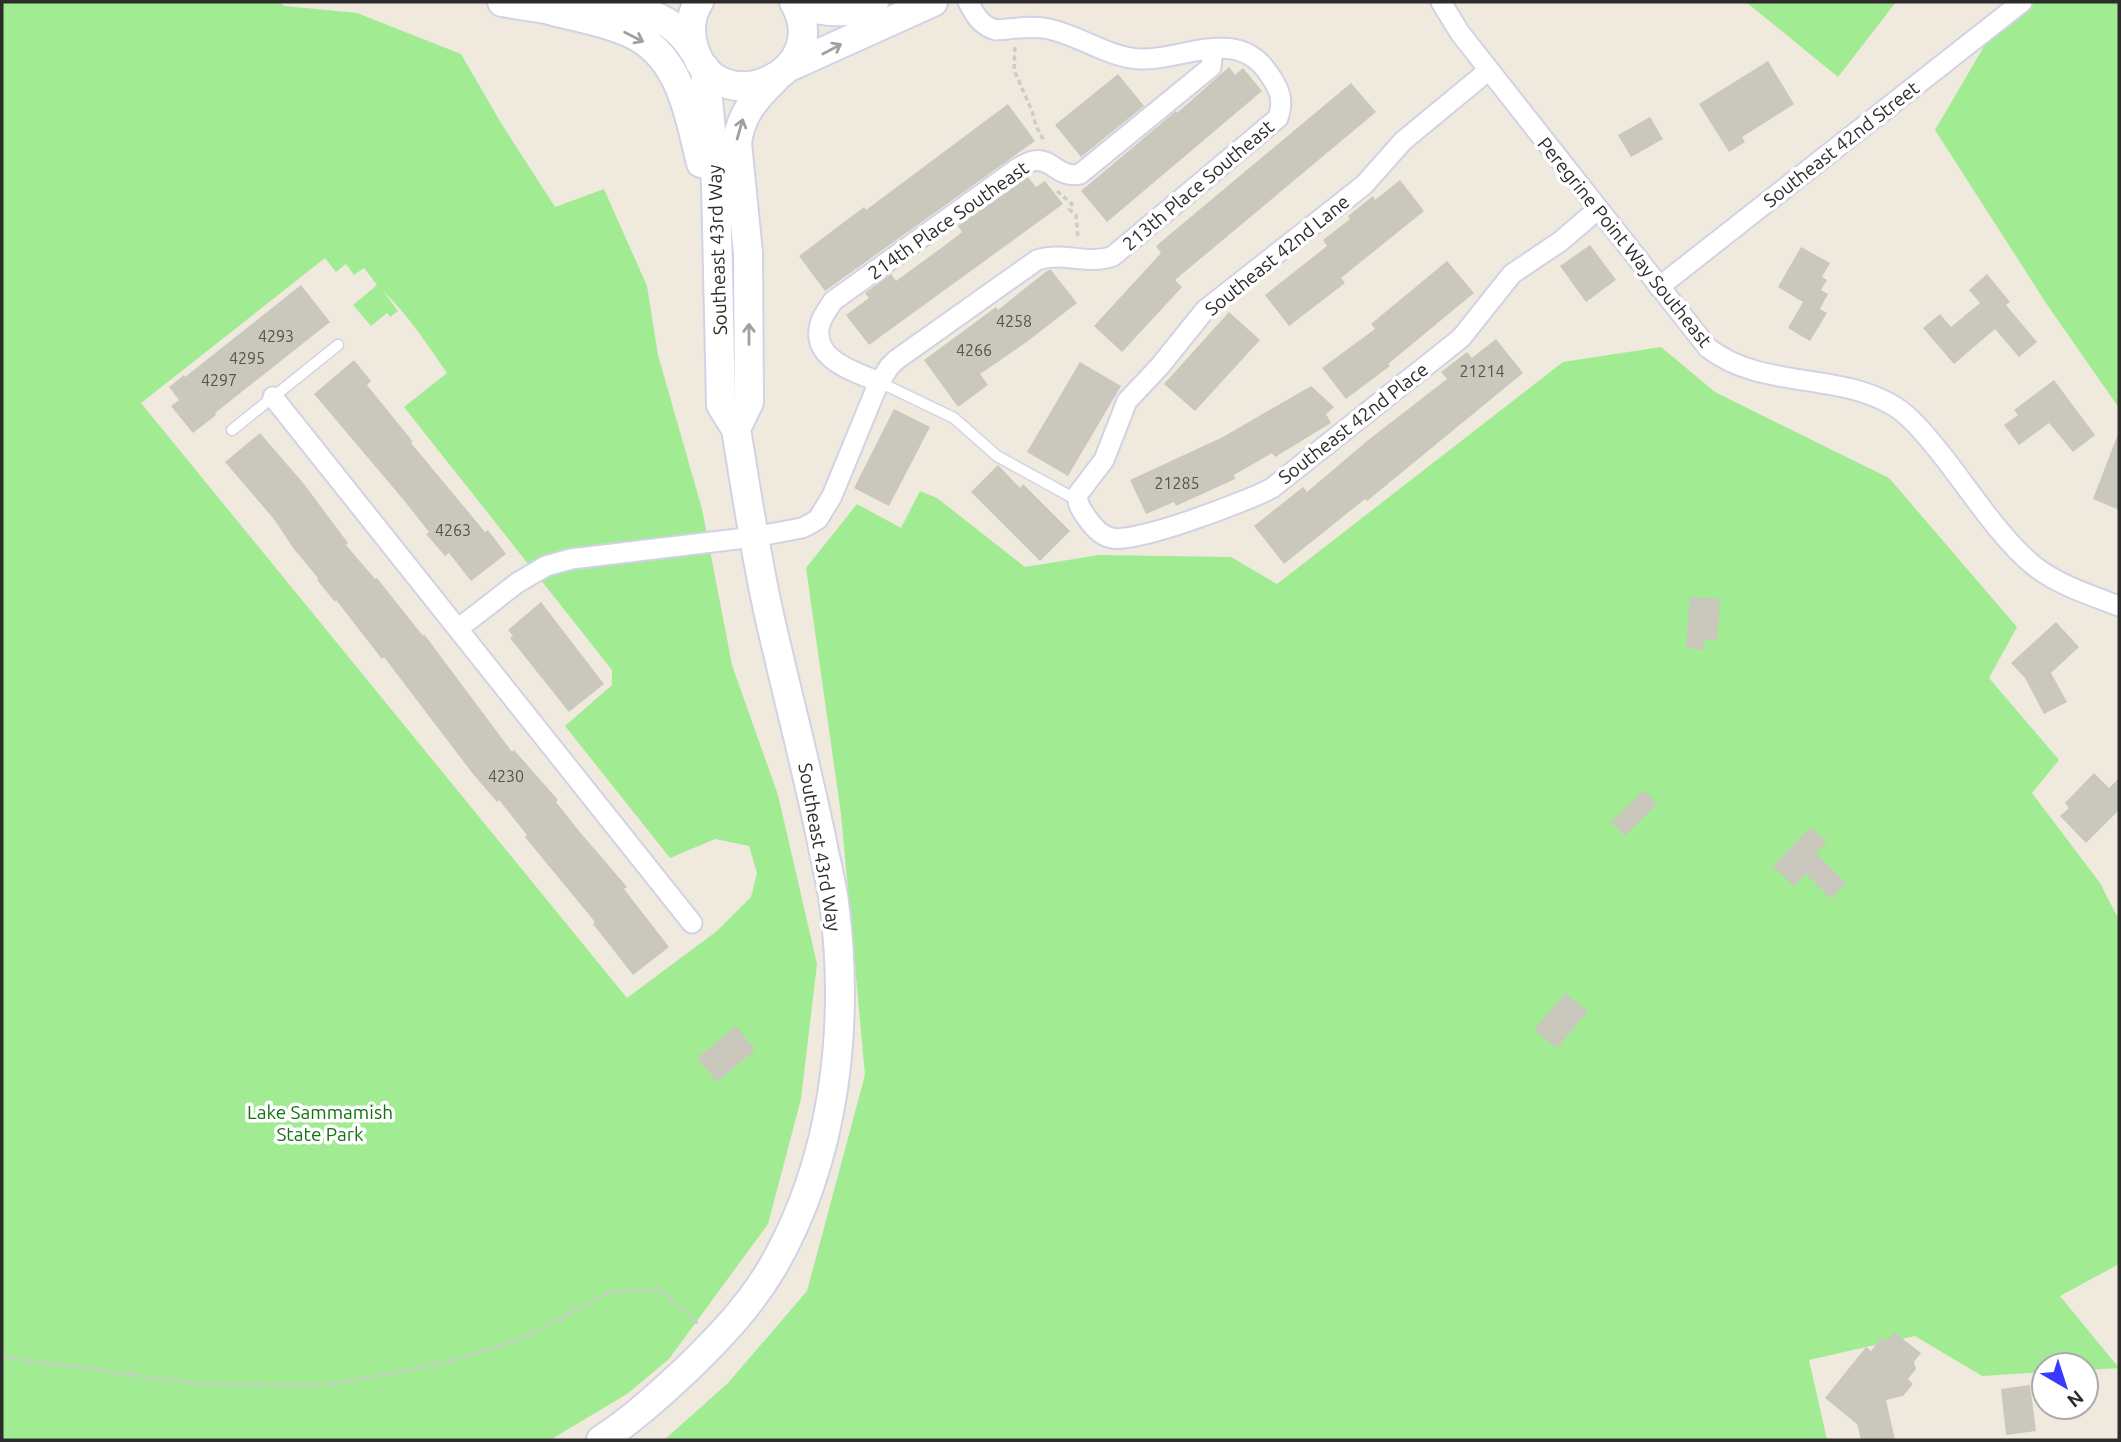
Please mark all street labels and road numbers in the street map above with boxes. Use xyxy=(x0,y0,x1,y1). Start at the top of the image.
street label: Southeast 42nd Street xyxy=(1759,76,1924,212)
street label: 213th Place Southeast xyxy=(1118,115,1279,255)
street label: Peregrine Point Way Southeast xyxy=(1533,133,1717,352)
street label: 214th Place Southeast xyxy=(864,156,1033,284)
street label: Southeast 43rd Way xyxy=(703,164,731,336)
street label: Southeast 42nd Lane xyxy=(1200,190,1354,320)
street label: Southeast 42nd Place xyxy=(1274,358,1432,488)
street label: Southeast 43rd Way xyxy=(794,761,846,933)

